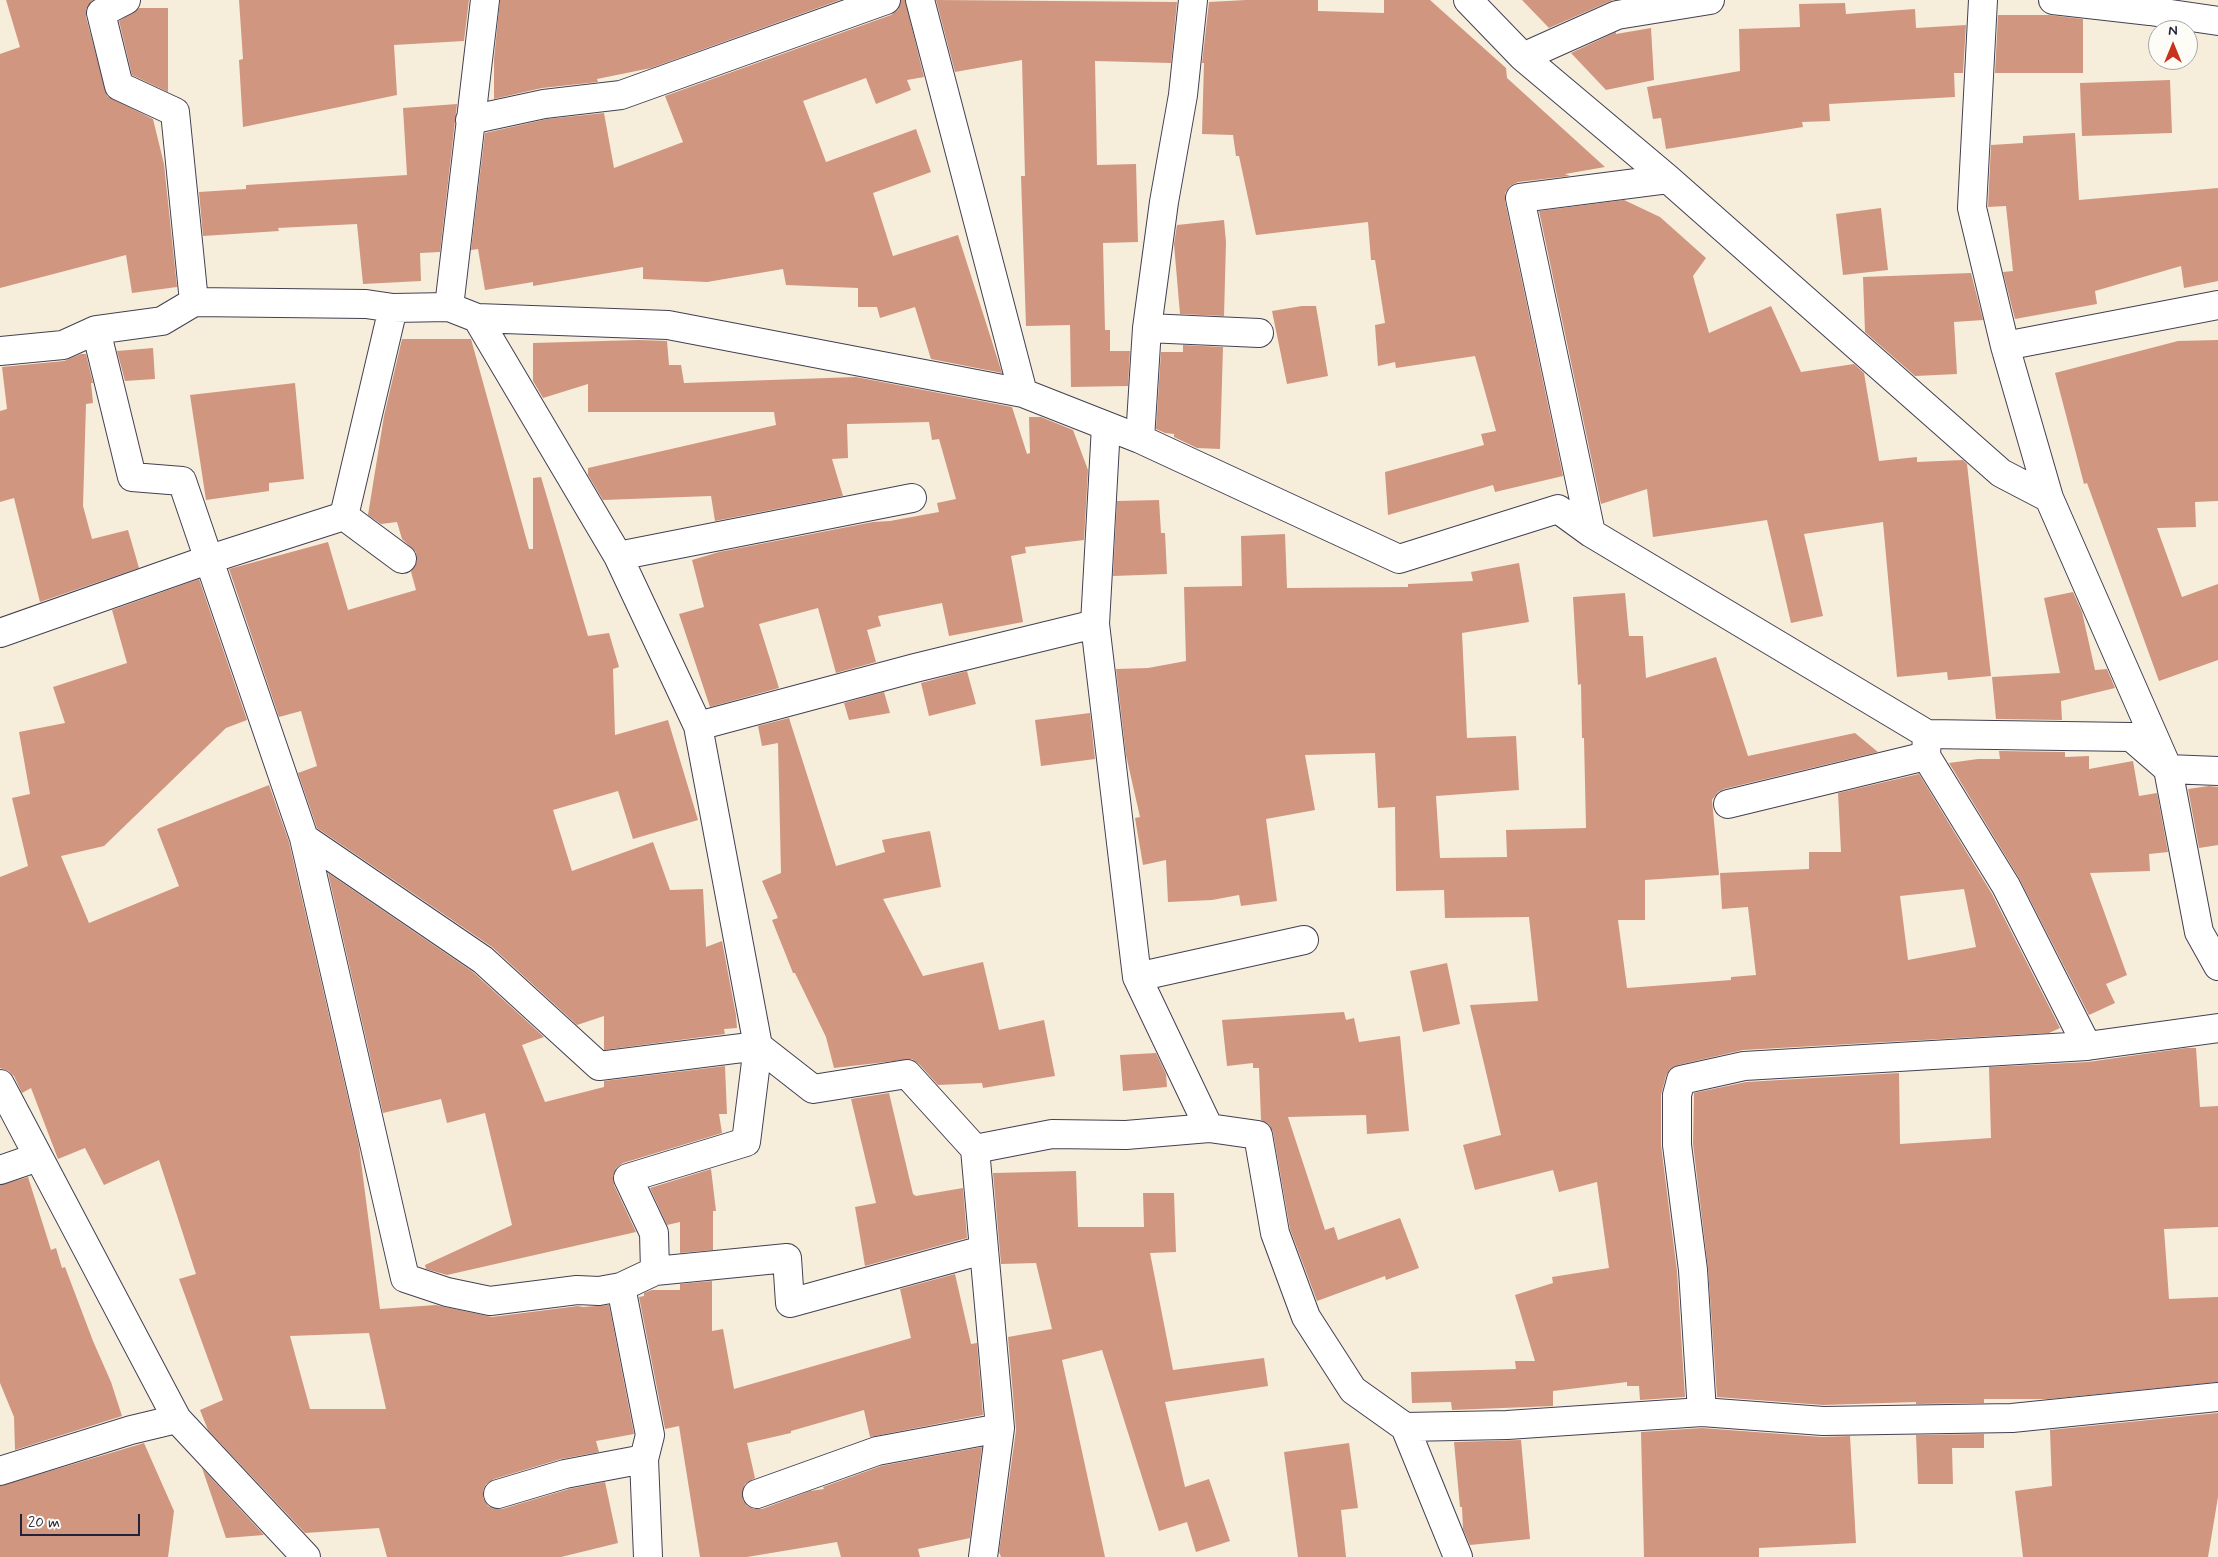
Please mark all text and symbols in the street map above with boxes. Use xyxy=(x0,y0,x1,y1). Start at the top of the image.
north arrow xyxy=(2148,20,2198,70)
text: N xyxy=(2168,22,2178,40)
scale bar xyxy=(22,1504,142,1536)
text: 20 m xyxy=(28,1513,60,1533)

